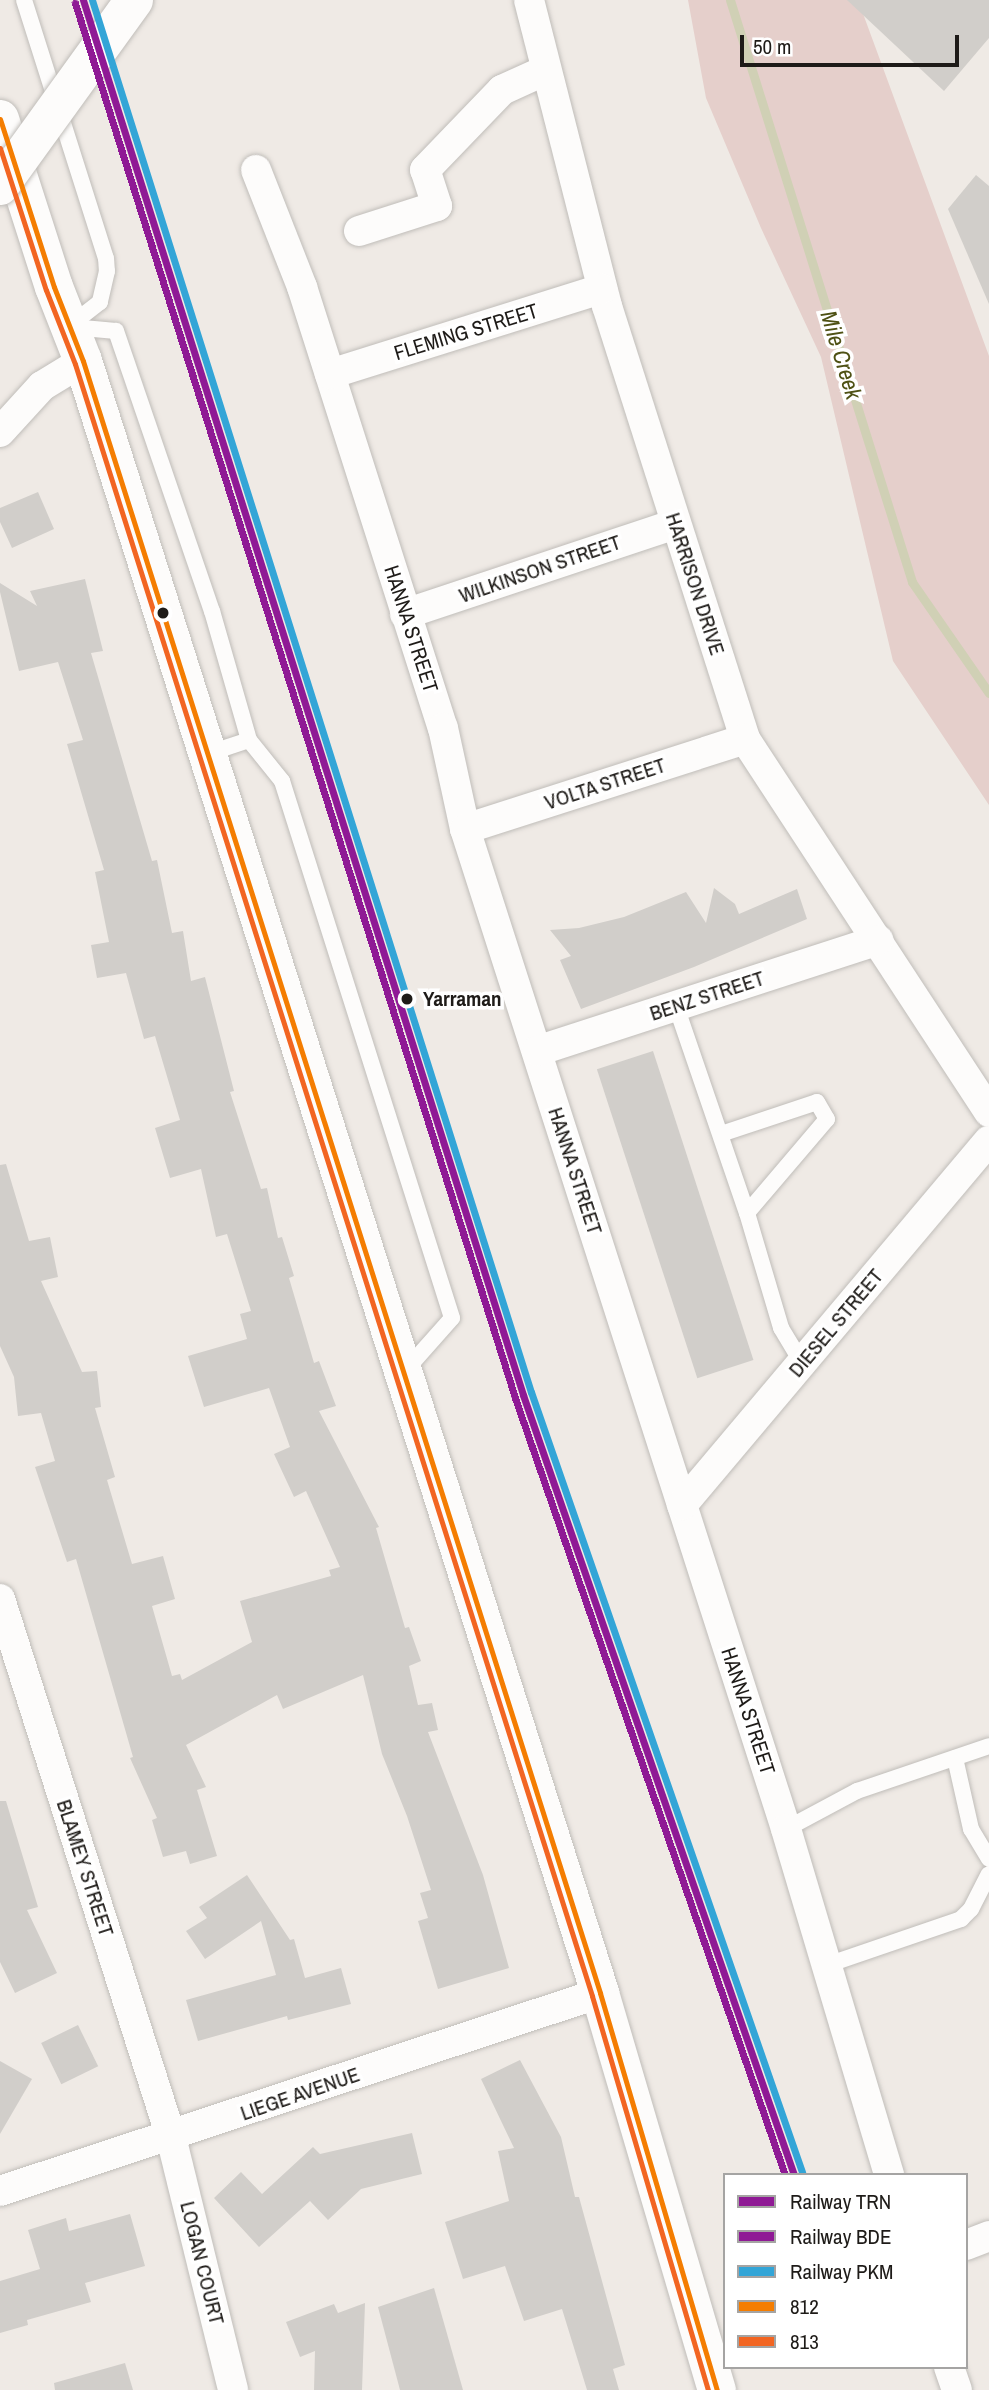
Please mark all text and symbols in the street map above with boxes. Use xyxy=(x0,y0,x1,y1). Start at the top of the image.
scale bar xyxy=(744,21,963,65)
text: 50 m xyxy=(753,32,791,61)
street label: FLEMING STREET xyxy=(391,298,541,366)
water label: Mile Creek xyxy=(814,307,868,403)
street label: HARRISON DRIVE xyxy=(660,510,730,658)
street label: WILKINSON STREET xyxy=(456,530,624,608)
street label: HANNA STREET xyxy=(378,562,444,696)
unlabelled marker xyxy=(156,606,170,620)
street label: VOLTA STREET xyxy=(541,752,669,816)
street label: BENZ STREET xyxy=(647,966,767,1026)
place label: Yarraman xyxy=(423,986,501,1012)
marker: Yarraman xyxy=(397,989,417,1009)
street label: HANNA STREET xyxy=(542,1104,608,1238)
street label: DIESEL STREET xyxy=(783,1264,889,1382)
street label: HANNA STREET xyxy=(715,1644,781,1778)
street label: BLAMEY STREET xyxy=(51,1796,119,1940)
street label: LIEGE AVENUE xyxy=(237,2062,363,2126)
legend xyxy=(723,2173,968,2369)
text: Railway TRN xyxy=(790,2187,891,2216)
street label: LOGAN COURT xyxy=(175,2199,229,2327)
text: Railway BDE xyxy=(790,2222,891,2251)
text: Railway PKM xyxy=(790,2257,893,2286)
text: 812 xyxy=(790,2292,819,2321)
text: 813 xyxy=(790,2327,819,2356)

